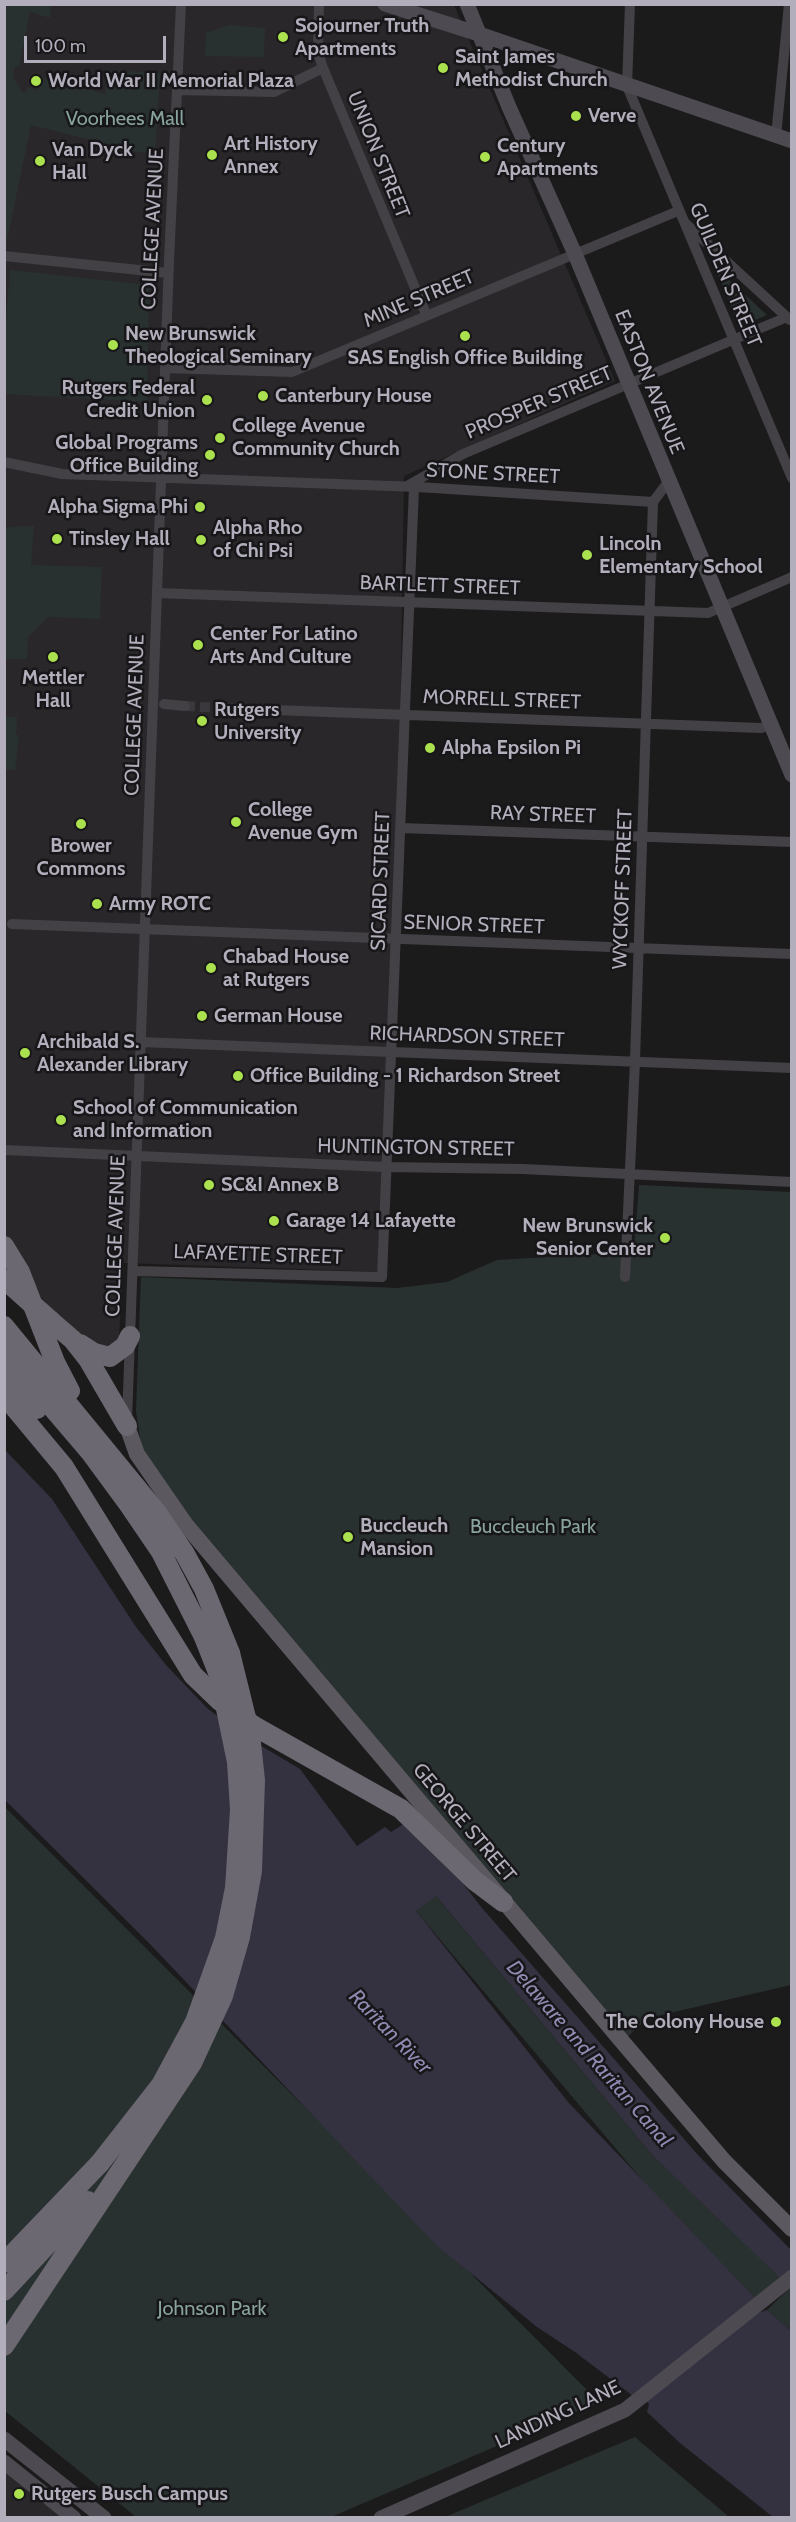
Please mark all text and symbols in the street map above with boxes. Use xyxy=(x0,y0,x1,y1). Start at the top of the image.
place label: Sojourner Truth Apartments xyxy=(295,14,429,61)
scale bar xyxy=(27,24,170,62)
marker: Sojourner Truth Apartments xyxy=(276,30,290,44)
text: 100 m xyxy=(35,35,86,57)
place label: Saint James Methodist Church xyxy=(455,45,608,92)
marker: Saint James Methodist Church xyxy=(436,61,450,75)
place label: World War II Memorial Plaza xyxy=(48,69,294,93)
marker: World War II Memorial Plaza xyxy=(29,74,43,88)
street label: UNION STREET xyxy=(342,88,414,222)
place label: Verve xyxy=(588,104,636,128)
park label: Voorhees Mall xyxy=(66,107,184,131)
marker: Verve xyxy=(569,109,583,123)
place label: Art History Annex xyxy=(224,132,318,179)
place label: Century Apartments xyxy=(497,134,598,181)
place label: Van Dyck Hall xyxy=(52,138,133,185)
street label: COLLEGE AVENUE xyxy=(137,148,169,310)
marker: Art History Annex xyxy=(205,148,219,162)
marker: Century Apartments xyxy=(478,150,492,164)
marker: Van Dyck Hall xyxy=(33,154,47,168)
street label: GUILDEN STREET xyxy=(684,199,766,351)
street label: MINE STREET xyxy=(360,265,478,333)
street label: EASTON AVENUE xyxy=(609,306,689,458)
place label: New Brunswick Theological Seminary xyxy=(125,322,312,369)
marker: SAS English Office Building xyxy=(458,329,472,343)
marker: New Brunswick Theological Seminary xyxy=(106,338,120,352)
place label: SAS English Office Building xyxy=(348,346,582,370)
street label: PROSPER STREET xyxy=(462,361,616,445)
place label: Rutgers Federal Credit Union xyxy=(62,376,195,423)
place label: Canterbury House xyxy=(275,384,432,408)
marker: Canterbury House xyxy=(256,389,270,403)
marker: Rutgers Federal Credit Union xyxy=(200,393,214,407)
place label: College Avenue Community Church xyxy=(232,414,400,461)
place label: Global Programs Office Building xyxy=(55,431,198,478)
marker: College Avenue Community Church xyxy=(213,431,227,445)
marker: Global Programs Office Building xyxy=(203,448,217,462)
street label: STONE STREET xyxy=(425,459,561,489)
place label: Alpha Sigma Phi xyxy=(48,495,188,519)
marker: Alpha Sigma Phi xyxy=(193,500,207,514)
place label: Alpha Rho of Chi Psi xyxy=(213,516,302,563)
place label: Tinsley Hall xyxy=(69,527,170,551)
marker: Tinsley Hall xyxy=(50,532,64,546)
place label: Lincoln Elementary School xyxy=(599,532,763,579)
marker: Alpha Rho of Chi Psi xyxy=(194,533,208,547)
marker: Lincoln Elementary School xyxy=(580,548,594,562)
street label: BARTLETT STREET xyxy=(359,571,521,601)
place label: Center For Latino Arts And Culture xyxy=(210,622,358,669)
street label: COLLEGE AVENUE xyxy=(120,634,150,796)
marker: Center For Latino Arts And Culture xyxy=(191,638,205,652)
marker: Mettler Hall xyxy=(46,650,60,664)
place label: Mettler Hall xyxy=(22,666,84,713)
street label: MORRELL STREET xyxy=(422,685,582,715)
place label: Rutgers University xyxy=(214,698,301,745)
marker: Rutgers University xyxy=(195,714,209,728)
place label: Alpha Epsilon Pi xyxy=(442,736,581,760)
marker: Alpha Epsilon Pi xyxy=(423,741,437,755)
place label: College Avenue Gym xyxy=(248,798,358,845)
street label: RAY STREET xyxy=(490,801,596,829)
street label: WYCKOFF STREET xyxy=(608,808,638,970)
street label: SICARD STREET xyxy=(367,811,395,951)
marker: College Avenue Gym xyxy=(229,815,243,829)
marker: Brower Commons xyxy=(74,817,88,831)
place label: Brower Commons xyxy=(36,834,126,881)
place label: Army ROTC xyxy=(109,892,211,916)
marker: Army ROTC xyxy=(90,897,104,911)
street label: SENIOR STREET xyxy=(403,911,545,939)
place label: Chabad House at Rutgers xyxy=(223,945,349,992)
marker: Chabad House at Rutgers xyxy=(204,961,218,975)
place label: German House xyxy=(214,1004,342,1028)
marker: German House xyxy=(195,1009,209,1023)
street label: RICHARDSON STREET xyxy=(369,1022,565,1052)
place label: Archibald S. Alexander Library xyxy=(37,1030,188,1077)
marker: Archibald S. Alexander Library xyxy=(18,1046,32,1060)
place label: Office Building - 1 Richardson Street xyxy=(250,1064,560,1088)
marker: Office Building - 1 Richardson Street xyxy=(231,1069,245,1083)
place label: School of Communication and Information xyxy=(73,1096,298,1143)
marker: School of Communication and Information xyxy=(54,1113,68,1127)
street label: HUNTINGTON STREET xyxy=(317,1134,515,1162)
street label: COLLEGE AVENUE xyxy=(101,1155,131,1317)
place label: SC&I Annex B xyxy=(221,1173,339,1197)
marker: SC&I Annex B xyxy=(202,1178,216,1192)
place label: Garage 14 Lafayette xyxy=(286,1209,456,1233)
marker: Garage 14 Lafayette xyxy=(267,1214,281,1228)
place label: New Brunswick Senior Center xyxy=(522,1214,653,1261)
marker: New Brunswick Senior Center xyxy=(658,1231,672,1245)
street label: LAFAYETTE STREET xyxy=(173,1240,343,1270)
place label: Buccleuch Mansion xyxy=(360,1514,448,1561)
park label: Buccleuch Park xyxy=(470,1515,596,1539)
marker: Buccleuch Mansion xyxy=(341,1530,355,1544)
street label: GEORGE STREET xyxy=(407,1759,521,1887)
water label: Delaware and Raritan Canal xyxy=(501,1955,677,2153)
water label: Raritan River xyxy=(343,1984,437,2080)
place label: The Colony House xyxy=(606,2010,764,2034)
marker: The Colony House xyxy=(769,2015,783,2029)
park label: Johnson Park xyxy=(158,2297,266,2321)
street label: LANDING LANE xyxy=(491,2375,625,2455)
place label: Rutgers Busch Campus xyxy=(31,2482,228,2506)
marker: Rutgers Busch Campus xyxy=(12,2487,26,2501)

